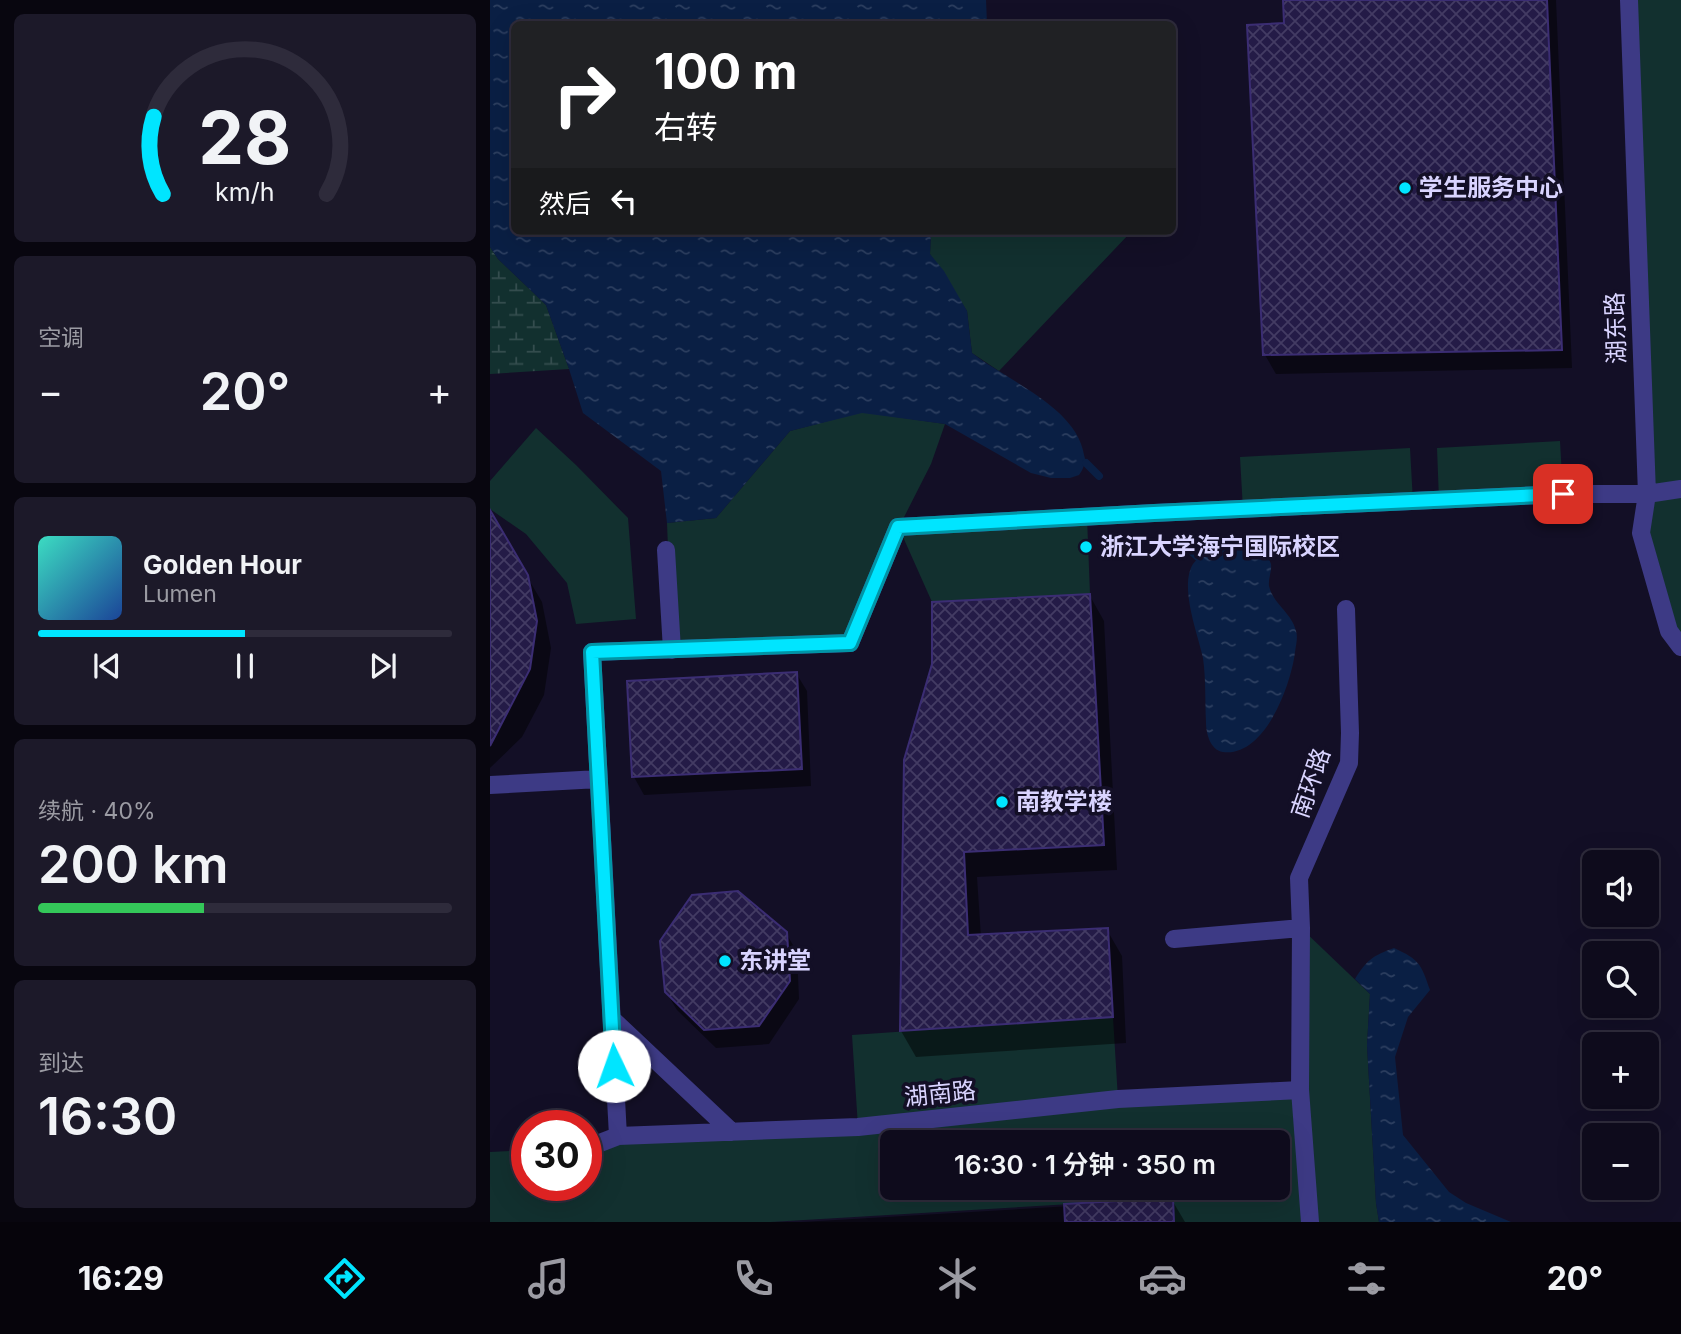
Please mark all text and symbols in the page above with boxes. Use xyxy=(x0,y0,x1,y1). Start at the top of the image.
text: 100 m xyxy=(654,42,798,101)
icon: right xyxy=(539,49,630,140)
text: 28 xyxy=(198,93,292,182)
text: 右转 xyxy=(654,108,718,147)
place label: 学生服务中心 xyxy=(1419,173,1563,202)
text: km/h xyxy=(215,177,275,207)
marker: 学生服务中心 xyxy=(1397,180,1413,196)
icon: left xyxy=(605,182,643,220)
text: 然后 xyxy=(539,188,591,219)
street label: 湖东路 xyxy=(1600,292,1631,365)
text: 空调 xyxy=(38,324,84,352)
text: 20° xyxy=(200,360,290,423)
text: − xyxy=(38,368,63,414)
text: + xyxy=(427,368,452,414)
pin xyxy=(1533,464,1593,524)
icon: arrive xyxy=(1544,475,1582,513)
place label: 浙江大学海宁国际校区 xyxy=(1100,532,1340,561)
marker: 浙江大学海宁国际校区 xyxy=(1078,539,1094,555)
text: Golden Hour xyxy=(143,549,302,580)
text: Lumen xyxy=(143,580,217,608)
icon: previous xyxy=(88,647,126,685)
icon: pause xyxy=(226,647,264,685)
icon: next xyxy=(364,647,402,685)
street label: 南环路 xyxy=(1285,744,1336,822)
place label: 南教学楼 xyxy=(1016,787,1112,816)
marker: 南教学楼 xyxy=(994,794,1010,810)
text: 续航 · 40% xyxy=(38,797,156,825)
text: 200 km xyxy=(38,833,229,896)
map controls xyxy=(1582,850,1659,1200)
button: sound xyxy=(1582,850,1659,927)
button: search xyxy=(1582,941,1659,1018)
place label: 东讲堂 xyxy=(739,946,811,975)
marker: 东讲堂 xyxy=(717,953,733,969)
position arrow xyxy=(577,1029,651,1103)
button: + xyxy=(1582,1032,1659,1109)
text: 到达 xyxy=(38,1049,84,1077)
street label: 湖南路 xyxy=(903,1075,977,1112)
text: 16:30 xyxy=(38,1085,177,1148)
speed limit sign: 30 xyxy=(511,1110,602,1201)
button: − xyxy=(1582,1123,1659,1200)
text: 16:30 · 1 分钟 · 350 m xyxy=(954,1149,1216,1180)
icon: directions xyxy=(320,1254,369,1303)
icon: music xyxy=(524,1254,573,1303)
icon: phone xyxy=(729,1254,778,1303)
icon: climate xyxy=(933,1254,982,1303)
icon: car xyxy=(1138,1254,1187,1303)
icon: filters xyxy=(1342,1254,1391,1303)
text: 16:29 xyxy=(78,1259,164,1298)
text: 20° xyxy=(1547,1259,1603,1298)

